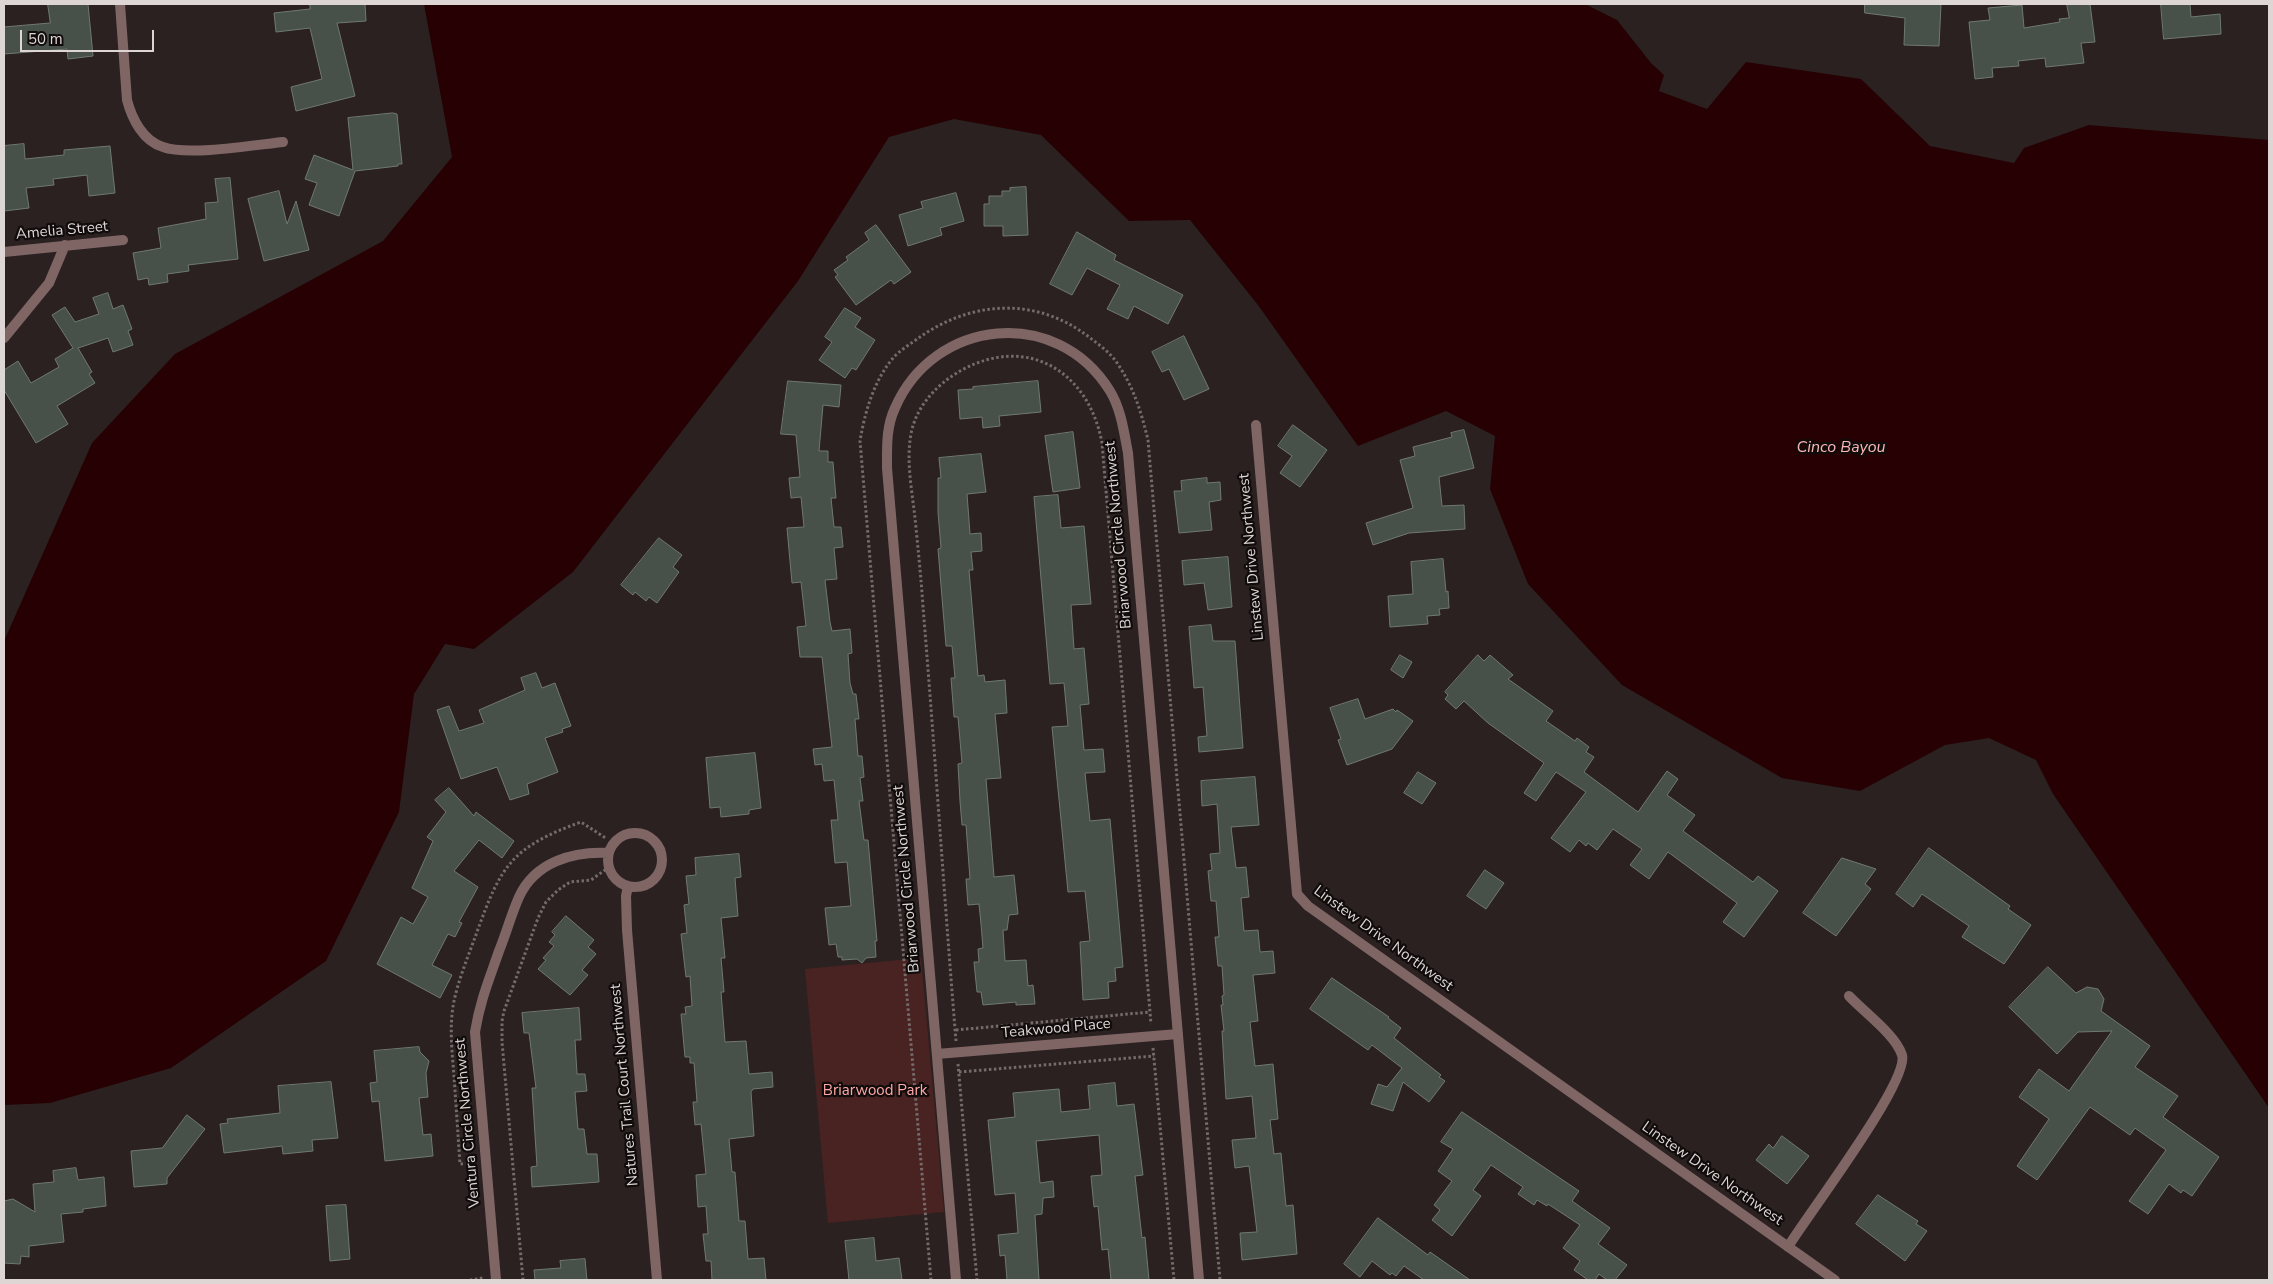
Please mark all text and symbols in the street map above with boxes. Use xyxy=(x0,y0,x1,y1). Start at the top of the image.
scale bar xyxy=(22,20,156,52)
text: 50 m xyxy=(28,29,63,49)
street label: Amelia Street xyxy=(15,218,109,244)
water label: Cinco Bayou xyxy=(1796,438,1886,458)
street label: Briarwood Circle Northwest xyxy=(1102,440,1136,630)
street label: Linstew Drive Northwest xyxy=(1236,473,1268,641)
street label: Briarwood Circle Northwest xyxy=(890,784,924,974)
street label: Linstew Drive Northwest xyxy=(1310,882,1456,996)
street label: Natures Trail Court Northwest xyxy=(607,983,643,1187)
street label: Teakwood Place xyxy=(1001,1015,1111,1043)
street label: Ventura Circle Northwest xyxy=(452,1037,484,1209)
park label: Briarwood Park xyxy=(823,1082,927,1100)
street label: Linstew Drive Northwest xyxy=(1638,1118,1786,1230)

